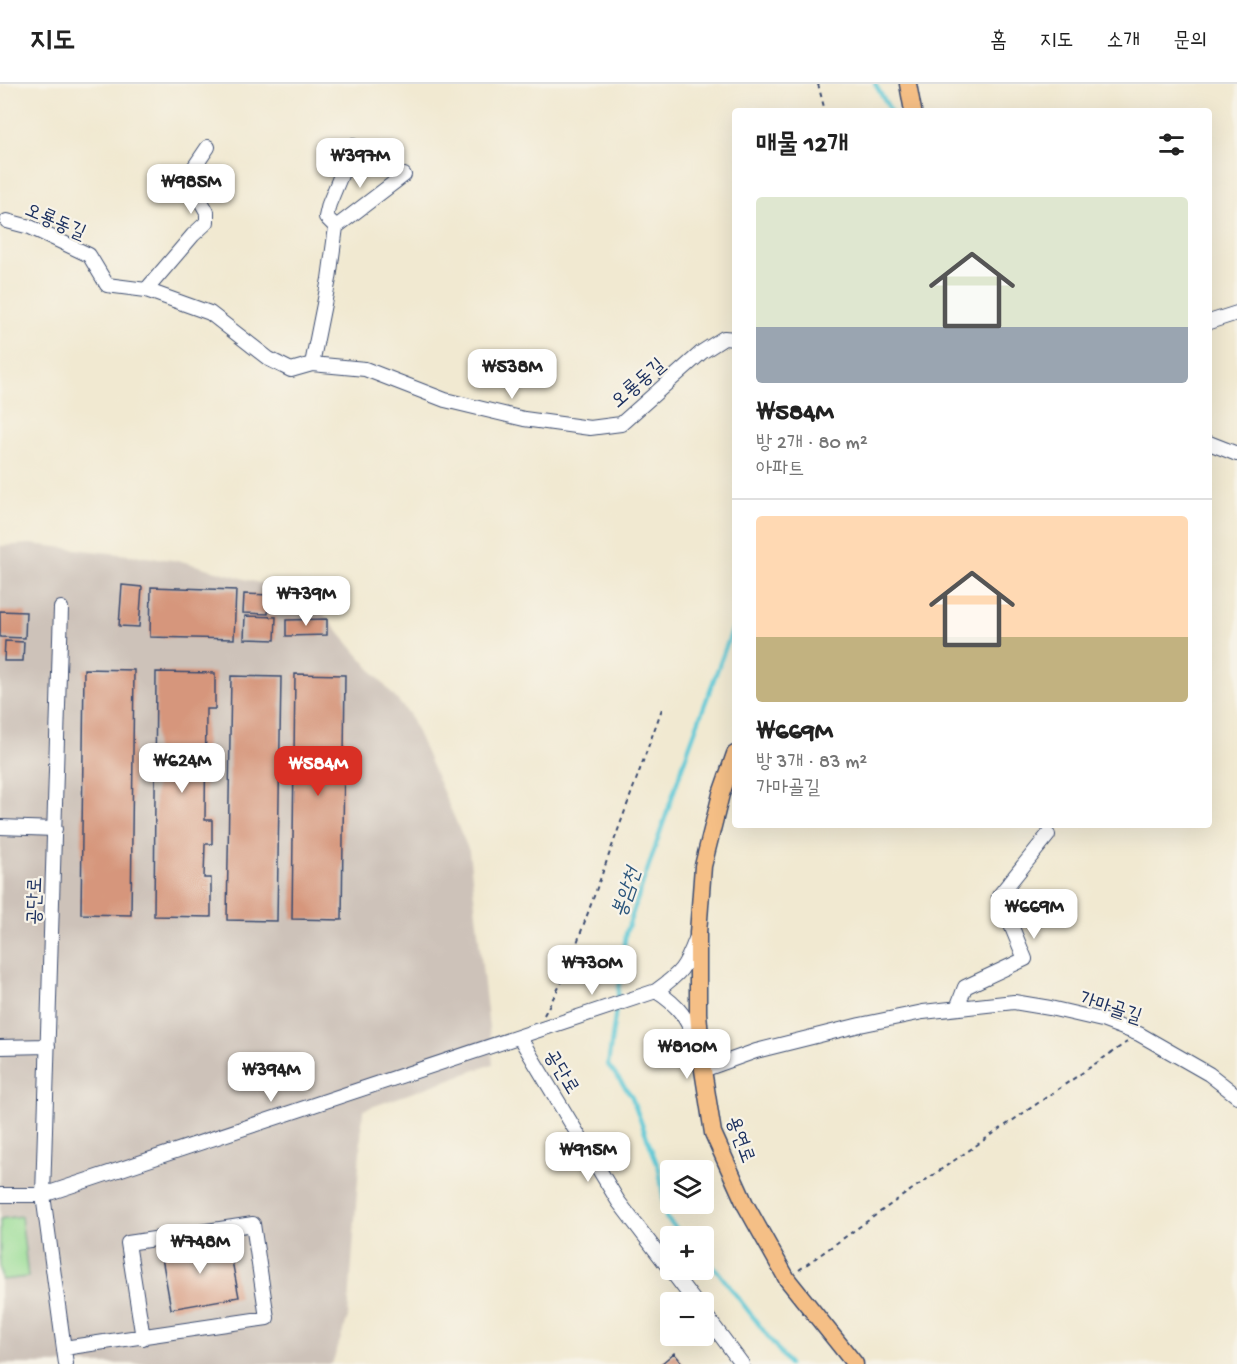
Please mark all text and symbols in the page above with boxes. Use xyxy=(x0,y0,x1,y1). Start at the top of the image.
text: 지도 xyxy=(30,26,75,59)
text: 홈 xyxy=(990,30,1007,55)
text: 지도 xyxy=(1040,30,1073,55)
text: 소개 xyxy=(1106,30,1140,55)
text: 문의 xyxy=(1173,30,1207,55)
icon: filters xyxy=(1155,128,1188,161)
text: 매물 12개 xyxy=(756,131,848,162)
pin: ₩397M xyxy=(318,138,402,189)
text: ₩397M xyxy=(330,146,390,169)
pin: ₩985M xyxy=(149,164,233,215)
text: ₩985M xyxy=(161,172,221,195)
street label: 오룡동길 xyxy=(21,199,89,246)
icon: home xyxy=(918,236,1026,344)
pin: ₩538M xyxy=(470,349,554,400)
street label: 오룡동길 xyxy=(607,354,671,414)
text: ₩538M xyxy=(482,357,542,380)
text: ₩584M xyxy=(756,399,834,430)
text: 방 2개 · 80 m² xyxy=(756,433,868,456)
text: 아파트 xyxy=(756,459,804,482)
icon: home xyxy=(918,555,1026,663)
pin: ₩739M xyxy=(264,576,348,627)
text: ₩739M xyxy=(276,584,336,607)
text: ₩669M xyxy=(756,718,833,749)
pin: ₩624M xyxy=(140,743,224,794)
pin: ₩584M xyxy=(276,746,360,797)
text: ₩624M xyxy=(153,751,211,774)
text: 방 3개 · 83 m² xyxy=(756,752,867,775)
text: ₩584M xyxy=(288,754,348,777)
text: 가마골길 xyxy=(756,778,820,801)
water label: 봉암천 xyxy=(608,863,649,921)
street label: 공단로 xyxy=(24,877,49,926)
pin: ₩669M xyxy=(992,889,1076,940)
text: ₩669M xyxy=(1004,897,1064,920)
pin: ₩730M xyxy=(550,945,634,996)
text: ₩730M xyxy=(562,953,622,976)
street label: 가마골길 xyxy=(1076,988,1144,1030)
pin: ₩810M xyxy=(645,1029,729,1080)
text: ₩810M xyxy=(657,1037,717,1060)
street label: 공단로 xyxy=(538,1046,582,1099)
pin: ₩394M xyxy=(229,1052,313,1103)
text: ₩394M xyxy=(242,1060,300,1083)
street label: 용연로 xyxy=(720,1114,758,1167)
pin: ₩915M xyxy=(546,1132,630,1183)
text: ₩915M xyxy=(559,1140,617,1163)
map controls xyxy=(660,1160,714,1346)
button: layers xyxy=(660,1160,714,1214)
pin: ₩748M xyxy=(158,1224,242,1275)
button: + xyxy=(660,1226,714,1280)
text: ₩748M xyxy=(170,1232,230,1255)
button: − xyxy=(660,1292,714,1346)

